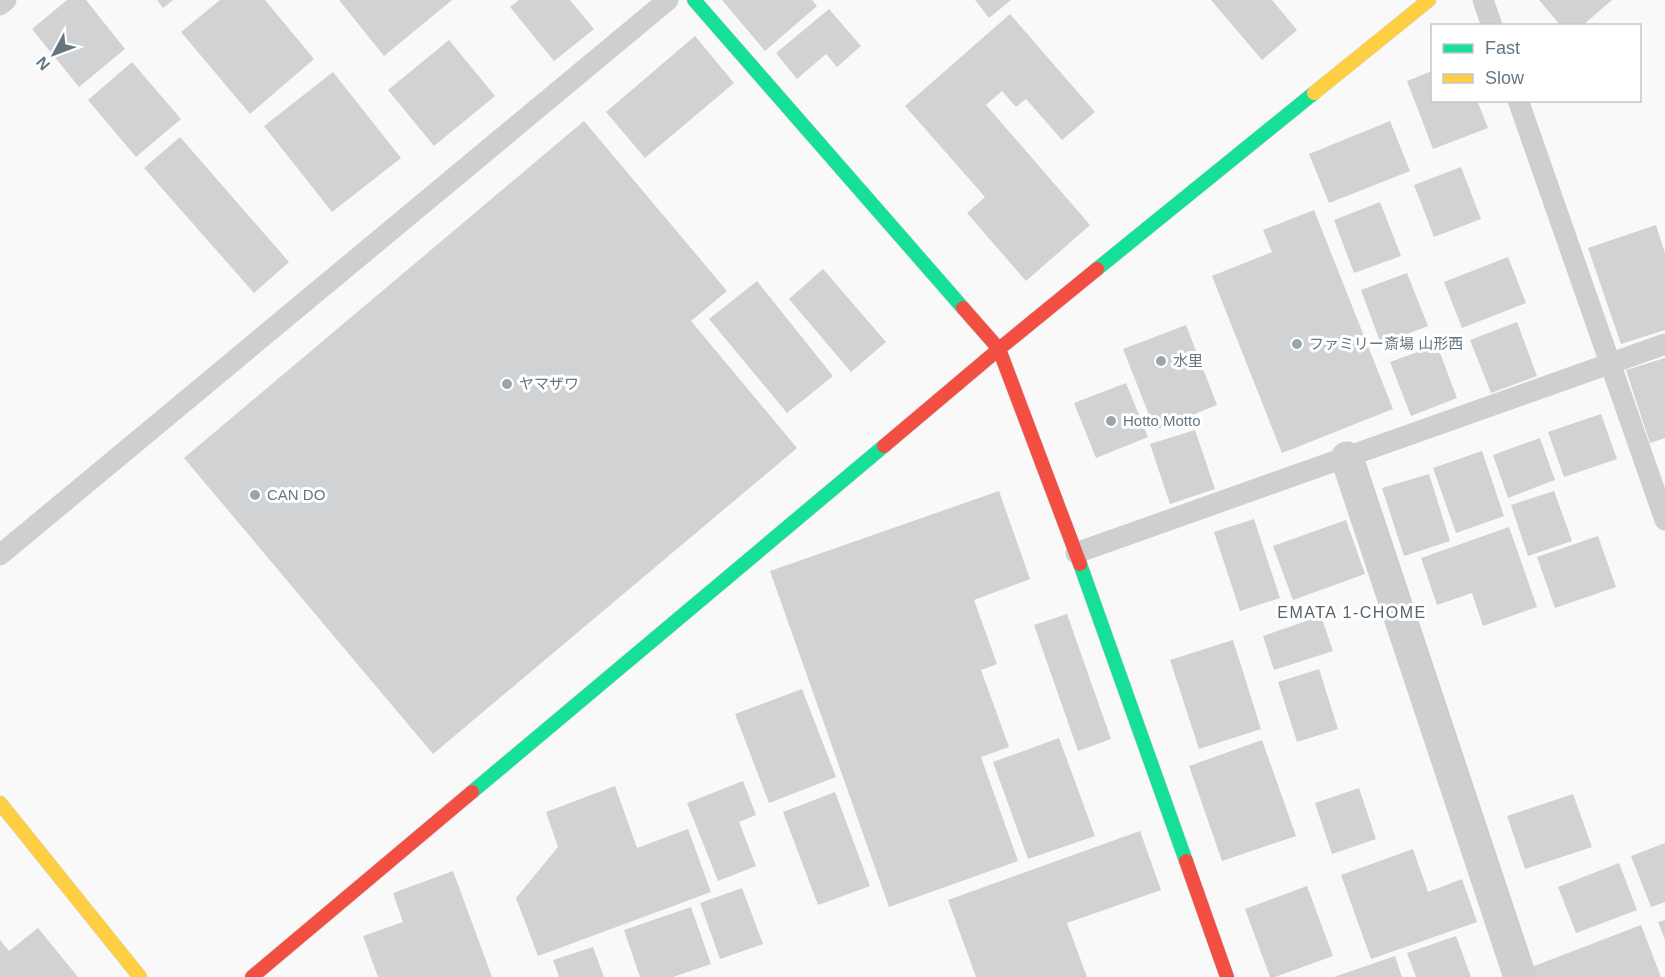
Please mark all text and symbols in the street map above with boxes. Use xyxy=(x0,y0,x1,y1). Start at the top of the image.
north arrow xyxy=(24,24,84,84)
legend xyxy=(1431,24,1641,102)
text: Fast xyxy=(1485,38,1520,58)
text: N xyxy=(33,54,53,73)
text: Slow xyxy=(1485,68,1525,88)
place label: ファミリー斎場 山形西 xyxy=(1309,335,1463,352)
marker: ファミリー斎場 山形西 xyxy=(1290,337,1304,351)
place label: 水里 xyxy=(1173,352,1203,369)
marker: 水里 xyxy=(1154,354,1168,368)
place label: ヤマザワ xyxy=(519,375,579,392)
marker: ヤマザワ xyxy=(500,377,514,391)
place label: Hotto Motto xyxy=(1123,412,1201,429)
marker: Hotto Motto xyxy=(1104,414,1118,428)
place label: CAN DO xyxy=(267,486,325,503)
marker: CAN DO xyxy=(248,488,262,502)
district label: EMATA 1-CHOME xyxy=(1277,604,1427,621)

